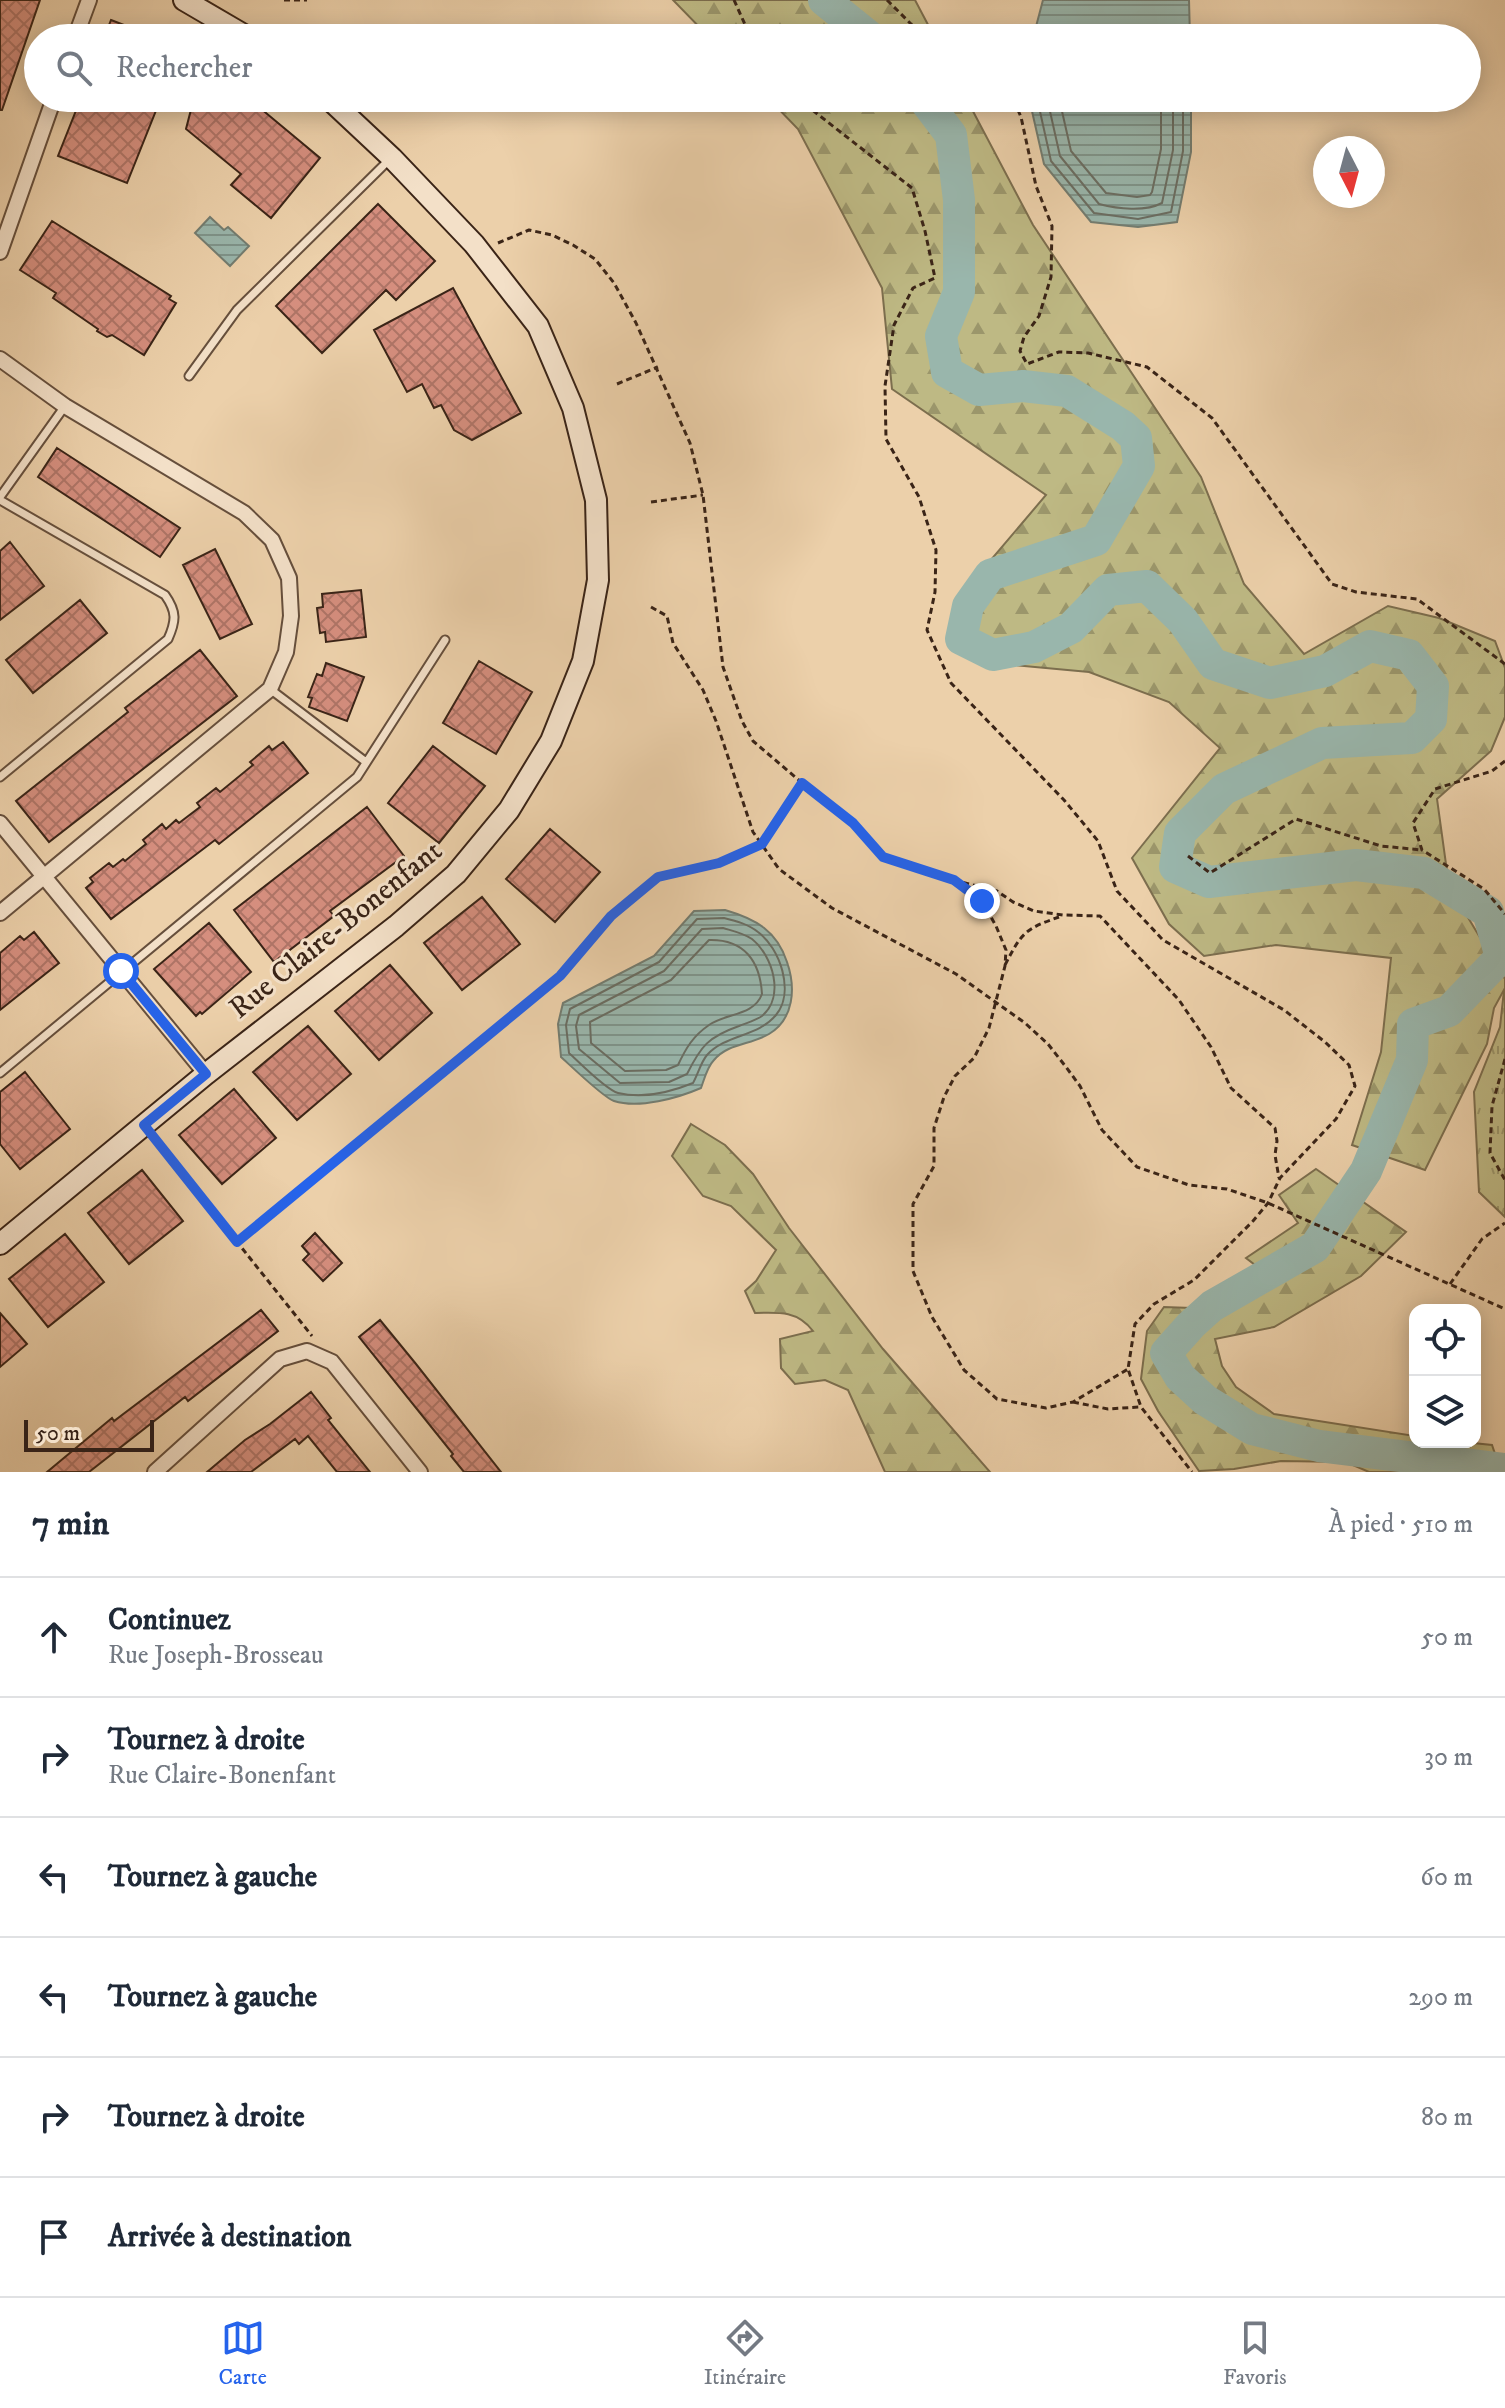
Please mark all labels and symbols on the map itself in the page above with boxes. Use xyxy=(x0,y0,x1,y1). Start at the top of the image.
north arrow xyxy=(1313,136,1385,208)
street label: Rue Claire-Bonenfant xyxy=(222,833,450,1027)
route end xyxy=(964,883,1000,919)
route start xyxy=(103,953,139,989)
scale bar xyxy=(24,1416,154,1452)

